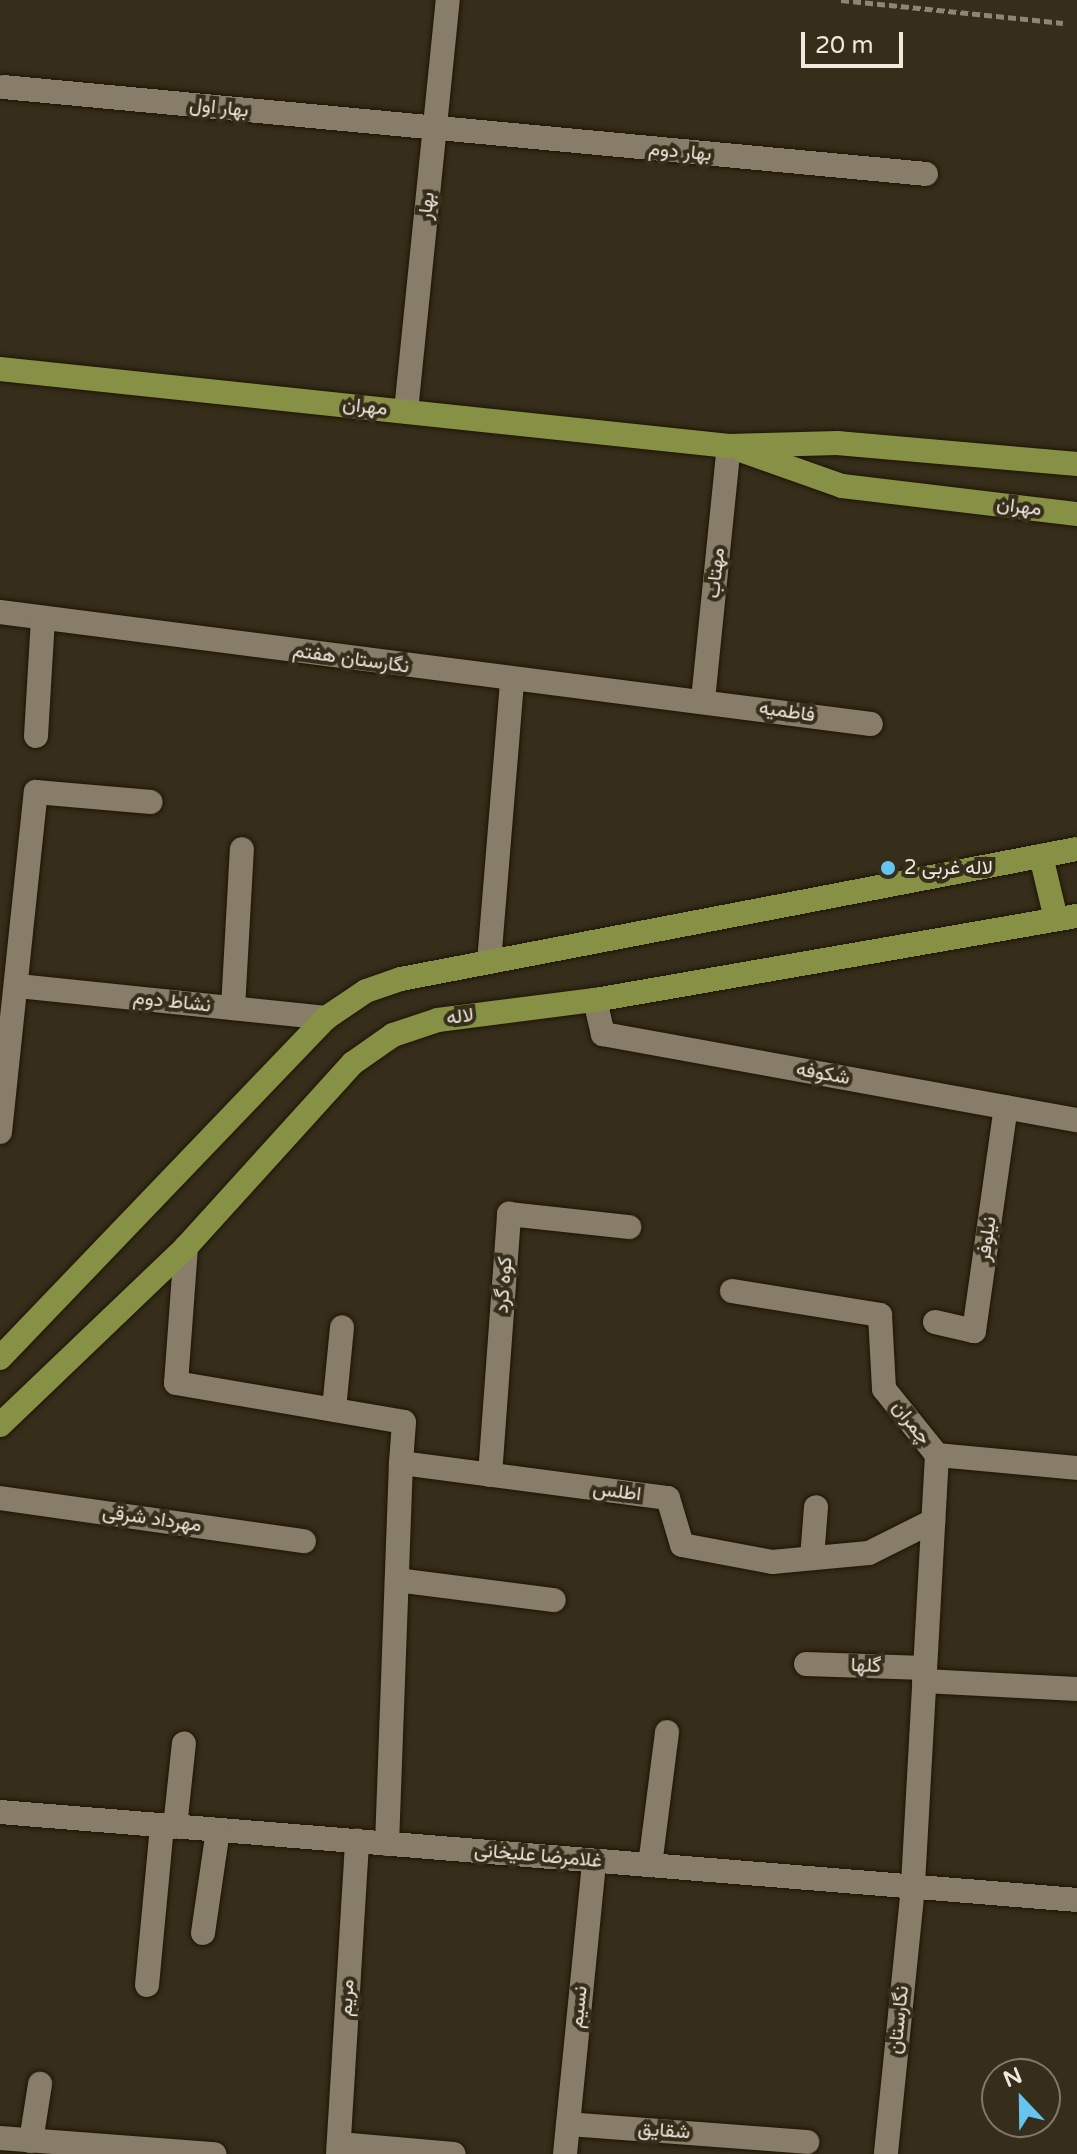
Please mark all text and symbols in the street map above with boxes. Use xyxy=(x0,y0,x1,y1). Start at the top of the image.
scale bar xyxy=(805,16,907,66)
text: 20 m xyxy=(815,31,873,60)
street label: بهار اول xyxy=(188,93,250,123)
street label: بهار دوم xyxy=(647,137,713,167)
street label: بهار xyxy=(414,191,440,221)
street label: مهران xyxy=(341,393,389,421)
street label: مهران xyxy=(995,492,1043,522)
street label: مهتاب xyxy=(701,546,731,600)
street label: نگارستان هفتم xyxy=(291,639,411,679)
street label: فاطمیه xyxy=(757,696,817,728)
place label: لاله غربی 2 xyxy=(904,856,993,880)
marker: لاله غربی 2 xyxy=(879,859,897,877)
street label: نشاط دوم xyxy=(132,986,212,1018)
street label: لاله xyxy=(445,1003,475,1031)
street label: شکوفه xyxy=(794,1057,852,1091)
street label: نیلوفر xyxy=(972,1215,1002,1263)
street label: کوه گرد xyxy=(490,1256,518,1314)
street label: چمران xyxy=(886,1396,936,1450)
street label: اطلس xyxy=(591,1477,643,1507)
street label: مهرداد شرقی xyxy=(101,1500,203,1538)
street label: گلها xyxy=(850,1653,882,1679)
street label: غلامرضا علیخانی xyxy=(473,1838,603,1874)
street label: مریم xyxy=(334,1979,360,2017)
street label: نسیم xyxy=(565,1985,593,2029)
street label: نگارستان xyxy=(883,1985,915,2055)
north arrow xyxy=(981,2058,1061,2138)
text: N xyxy=(1000,2062,1026,2093)
street label: شقایق xyxy=(637,2117,691,2145)

